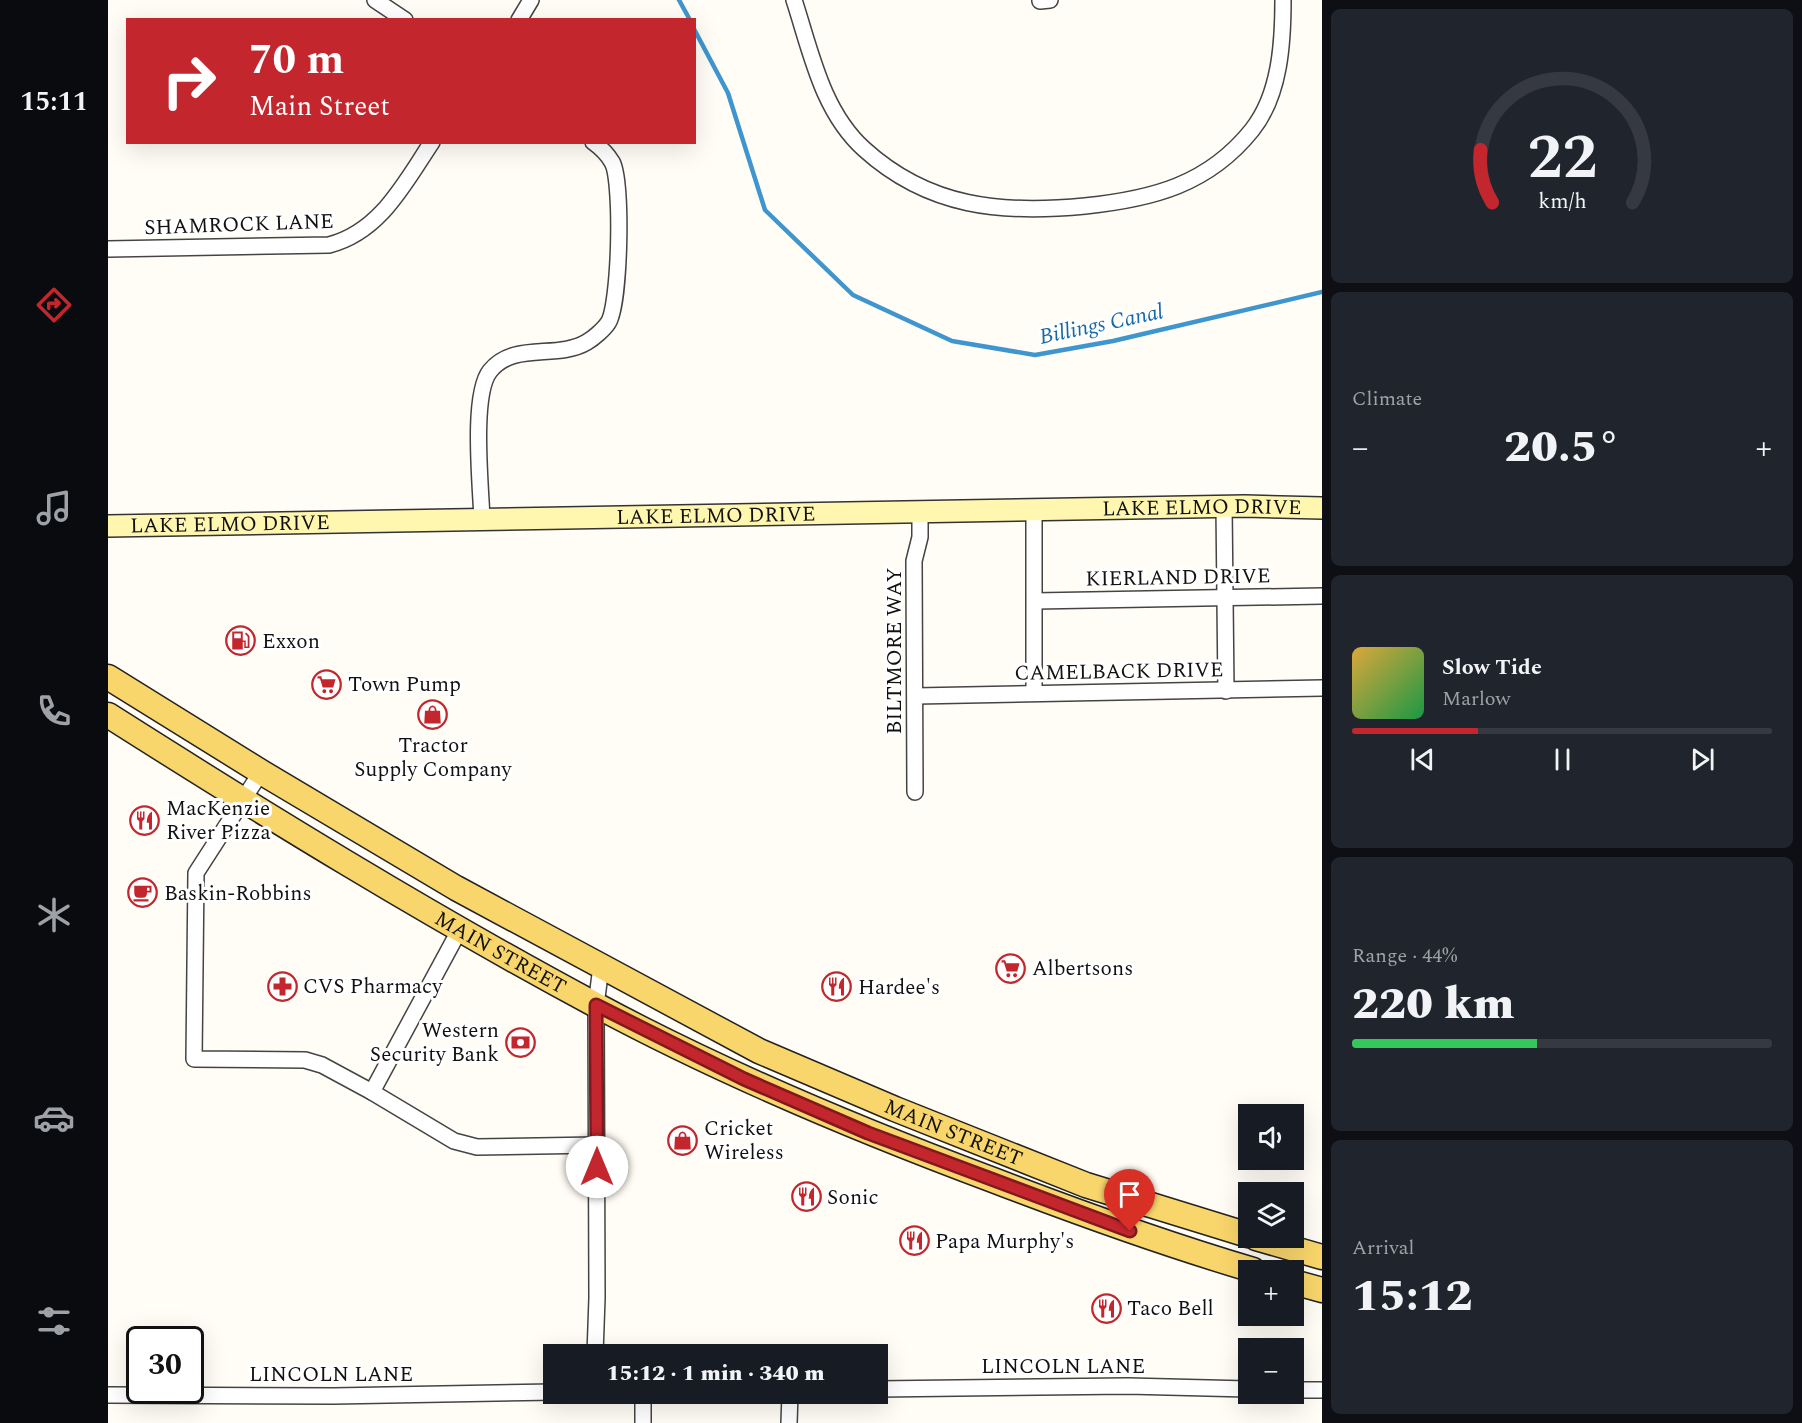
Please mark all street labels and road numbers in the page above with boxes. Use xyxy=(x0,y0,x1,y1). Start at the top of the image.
street label: SHAMROCK LANE xyxy=(144,206,334,244)
street label: LAKE ELMO DRIVE xyxy=(1102,491,1302,526)
street label: LAKE ELMO DRIVE xyxy=(616,499,816,534)
street label: LAKE ELMO DRIVE xyxy=(130,507,330,543)
street label: KIERLAND DRIVE xyxy=(1085,560,1271,596)
street label: BILTMORE WAY xyxy=(879,567,911,735)
street label: CAMELBACK DRIVE xyxy=(1014,654,1224,690)
street label: MAIN STREET xyxy=(428,903,572,1003)
street label: MAIN STREET xyxy=(879,1091,1027,1175)
street label: LINCOLN LANE xyxy=(981,1351,1145,1383)
street label: LINCOLN LANE xyxy=(249,1359,413,1391)

